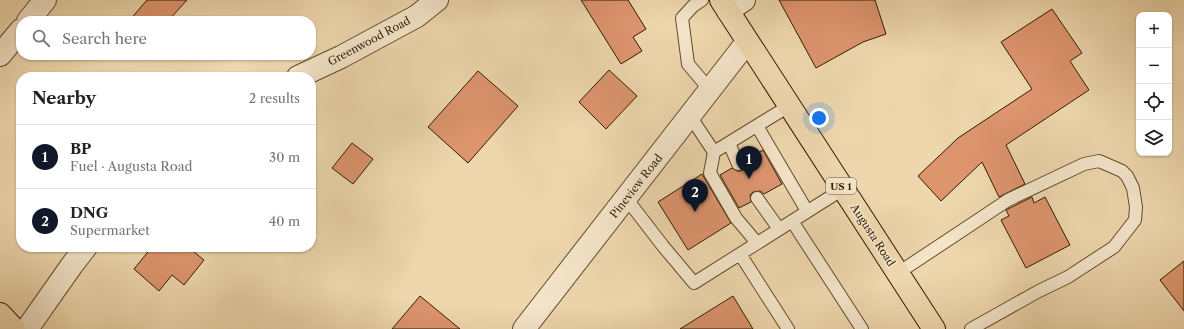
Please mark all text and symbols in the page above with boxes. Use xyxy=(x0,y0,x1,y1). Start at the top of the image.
map controls xyxy=(1136,12,1172,156)
button: + xyxy=(1136,12,1172,48)
street label: Greenwood Road xyxy=(325,13,413,69)
search box xyxy=(16,16,316,60)
icon: search xyxy=(30,27,52,49)
text: Search here xyxy=(62,29,147,48)
button: − xyxy=(1136,48,1172,84)
button: locate xyxy=(1136,84,1172,120)
text: Nearby xyxy=(32,88,96,108)
text: 2 results xyxy=(249,90,300,106)
your location xyxy=(809,108,829,128)
button: layers xyxy=(1136,120,1172,156)
text: BP xyxy=(70,139,91,158)
pin: 1 xyxy=(736,146,762,179)
text: 1 xyxy=(42,149,48,165)
text: 30 m xyxy=(269,149,300,165)
street label: Pineview Road xyxy=(607,151,666,221)
text: Fuel · Augusta Road xyxy=(70,158,192,174)
road number: US 1 xyxy=(826,178,856,194)
pin: 2 xyxy=(682,179,708,212)
street label: Augusta Road xyxy=(847,200,899,269)
text: DNG xyxy=(70,203,108,222)
text: 2 xyxy=(41,213,49,229)
text: 40 m xyxy=(269,213,300,229)
text: Supermarket xyxy=(70,222,150,238)

